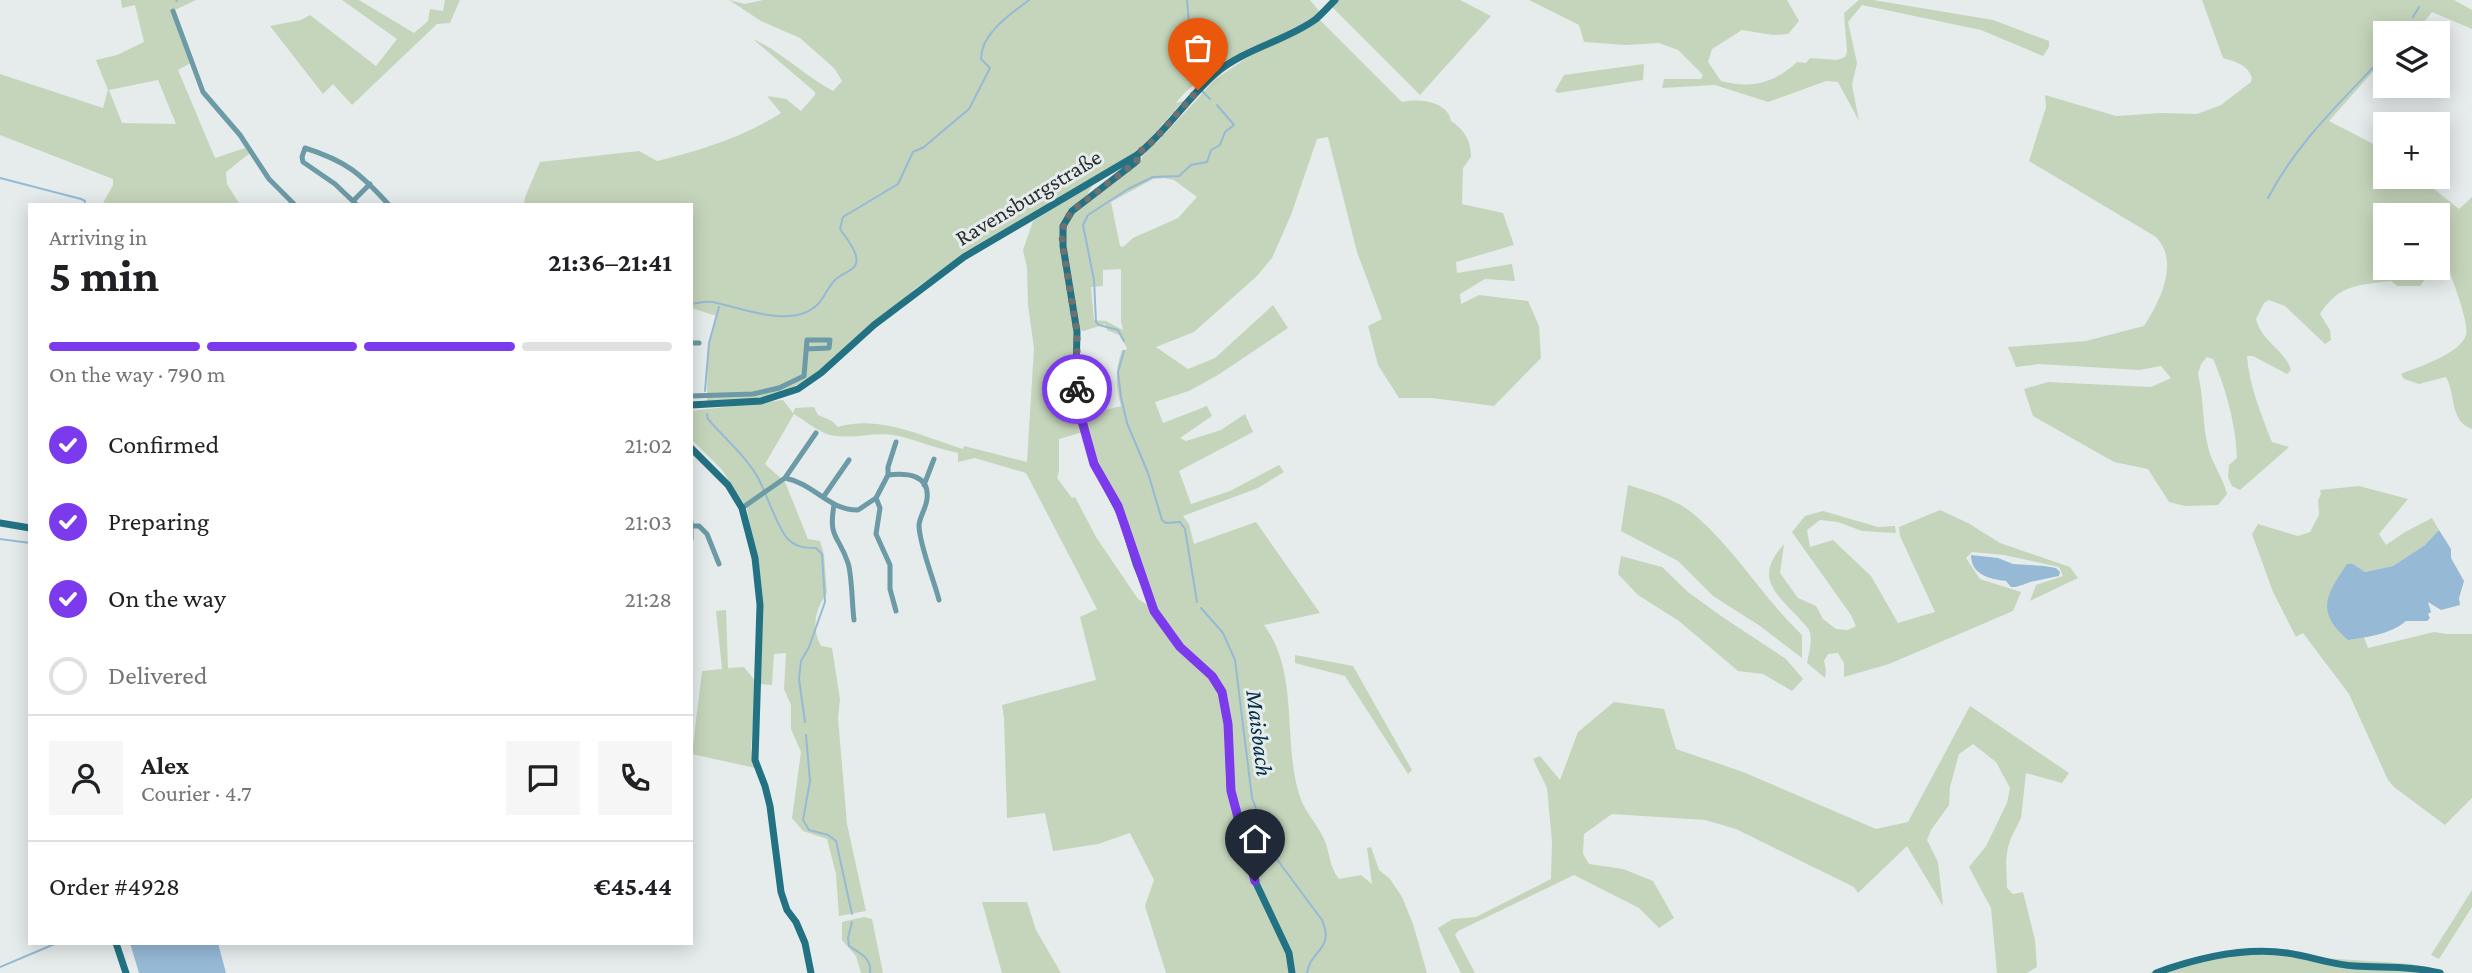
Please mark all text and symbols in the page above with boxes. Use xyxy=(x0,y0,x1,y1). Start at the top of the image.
pin xyxy=(1168,18,1228,90)
map controls xyxy=(2373,21,2450,280)
button: layers xyxy=(2373,21,2450,98)
icon: bag xyxy=(1179,29,1217,67)
button: + xyxy=(2373,112,2450,189)
street label: Ravensburgstraße xyxy=(950,143,1106,251)
button: − xyxy=(2373,203,2450,280)
text: Arriving in xyxy=(49,224,147,250)
text: 21:36–21:41 xyxy=(548,248,672,277)
text: 5 min xyxy=(49,250,159,301)
courier xyxy=(1042,354,1112,424)
text: On the way · 790 m xyxy=(49,361,226,387)
icon: bike xyxy=(1058,370,1096,408)
icon: check xyxy=(49,426,87,464)
text: Confirmed xyxy=(108,430,219,459)
text: 21:02 xyxy=(624,432,672,458)
icon: check xyxy=(49,503,87,541)
text: Preparing xyxy=(108,507,209,536)
text: 21:03 xyxy=(624,509,672,535)
icon: check xyxy=(49,580,87,618)
text: On the way xyxy=(108,584,226,613)
text: 21:28 xyxy=(625,586,672,612)
text: Delivered xyxy=(108,661,207,690)
water label: Maisbach xyxy=(1241,687,1279,778)
button: person xyxy=(49,741,123,815)
button: chat xyxy=(506,741,580,815)
button: phone xyxy=(598,741,672,815)
text: Alex xyxy=(141,751,189,780)
text: Courier · 4.7 xyxy=(141,780,252,806)
pin xyxy=(1225,809,1285,881)
icon: home xyxy=(1236,820,1274,858)
text: Order #4928 xyxy=(49,872,180,901)
text: €45.44 xyxy=(594,872,672,901)

